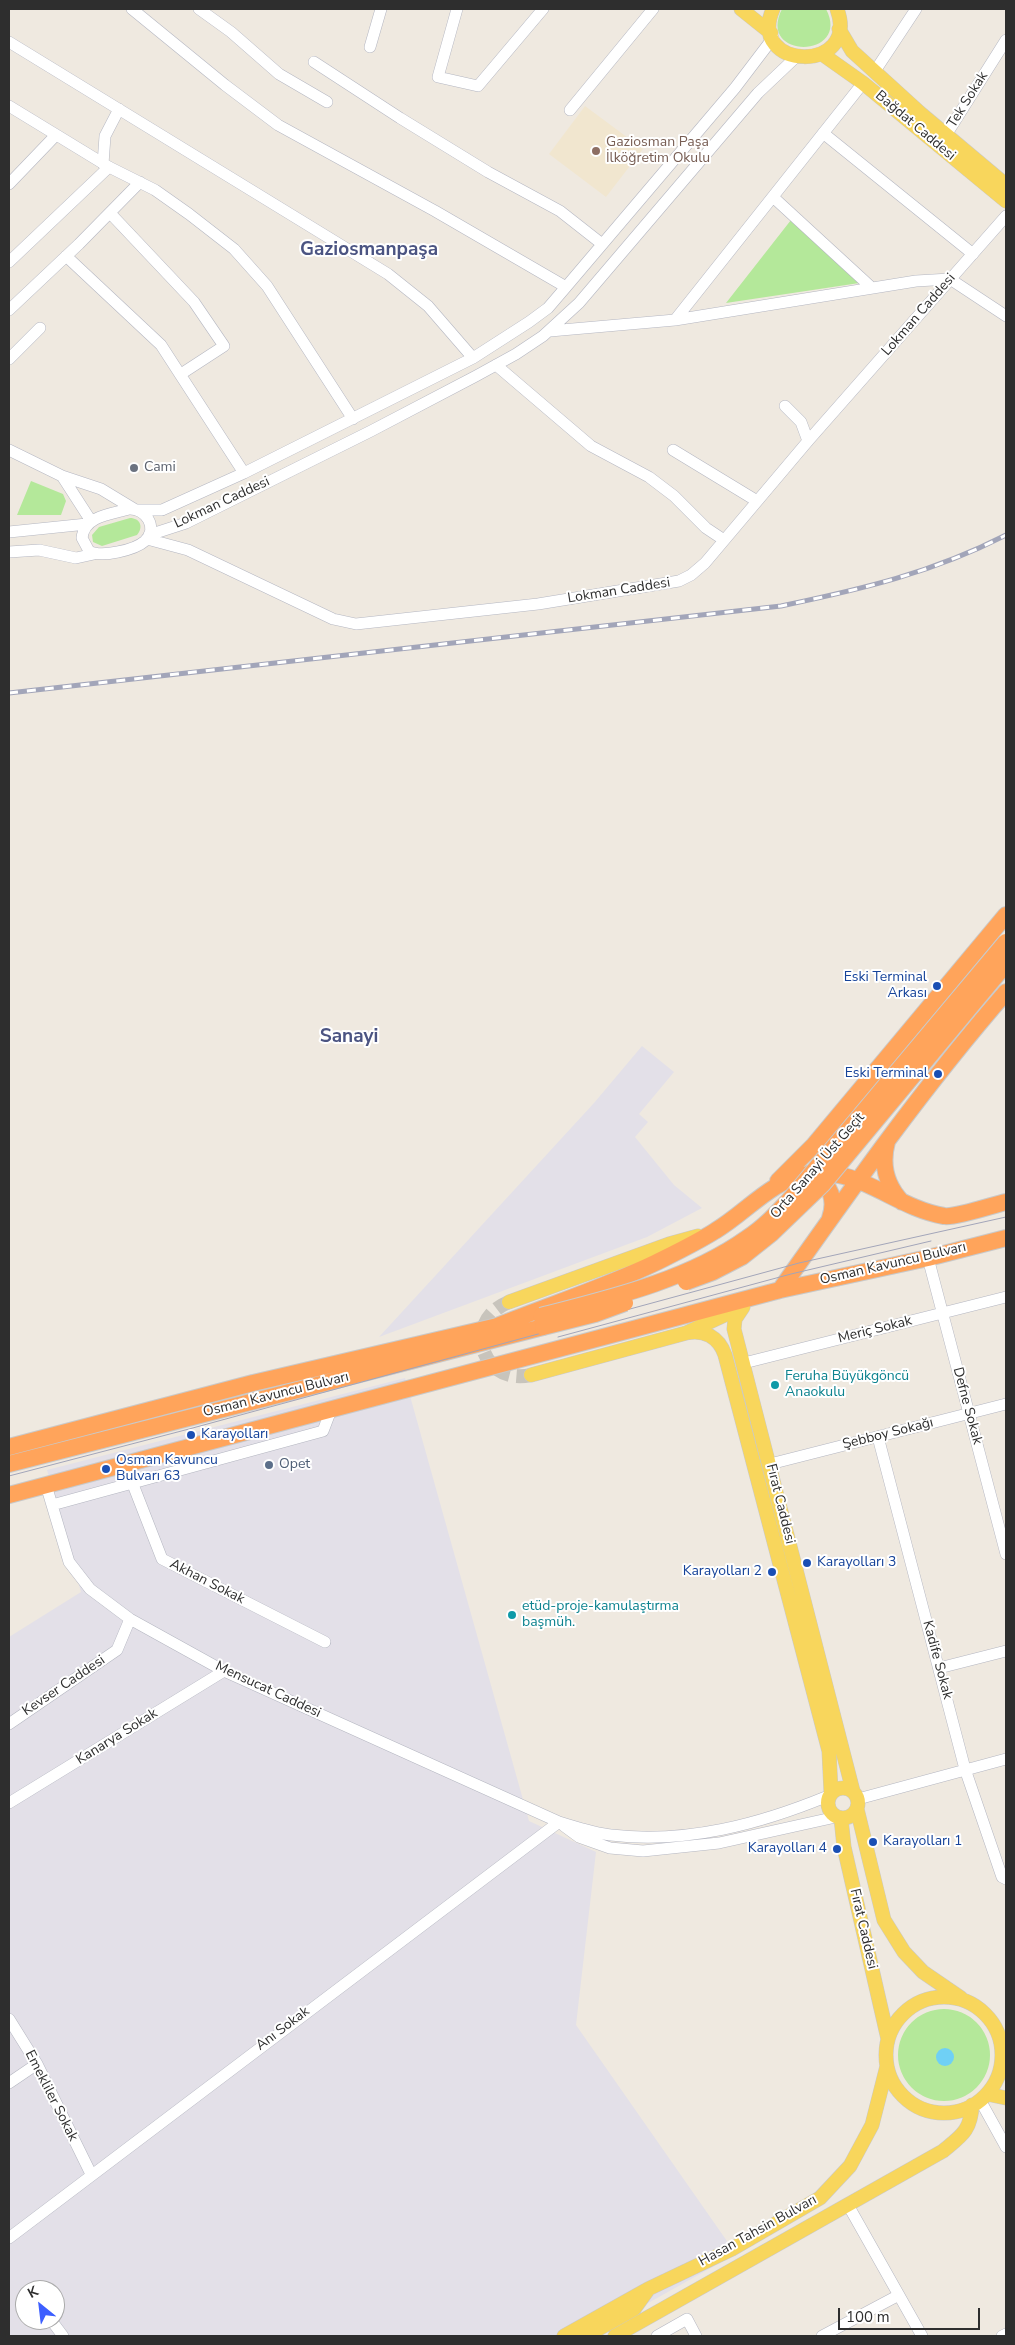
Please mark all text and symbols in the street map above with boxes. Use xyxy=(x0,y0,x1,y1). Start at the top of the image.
street label: Tek Sokak xyxy=(944,69,992,131)
street label: Bağdat Caddesi xyxy=(871,88,959,164)
place label: Gaziosman Paşa İlköğretim Okulu xyxy=(606,135,710,168)
marker: Gaziosman Paşa İlköğretim Okulu xyxy=(590,145,602,157)
district label: Gaziosmanpaşa xyxy=(300,239,438,261)
street label: Lokman Caddesi xyxy=(879,270,959,360)
place label: Cami xyxy=(144,460,176,476)
marker: Cami xyxy=(128,462,140,474)
street label: Lokman Caddesi xyxy=(171,473,273,533)
street label: Lokman Caddesi xyxy=(567,575,671,607)
place label: Eski Terminal Arkası xyxy=(844,970,927,1002)
marker: Eski Terminal Arkası xyxy=(931,980,943,992)
district label: Sanayi xyxy=(320,1026,378,1048)
place label: Eski Terminal xyxy=(845,1066,928,1082)
marker: Eski Terminal xyxy=(932,1068,944,1080)
street label: Orta Sanayi Üst Geçit xyxy=(767,1110,869,1222)
street label: Osman Kavuncu Bulvarı xyxy=(818,1239,968,1289)
street label: Meriç Sokak xyxy=(836,1313,914,1347)
street label: Defne Sokak xyxy=(949,1366,985,1446)
street label: Osman Kavuncu Bulvarı xyxy=(201,1369,351,1421)
place label: Feruha Büyükgöncü Anaokulu xyxy=(785,1369,909,1401)
marker: Feruha Büyükgöncü Anaokulu xyxy=(769,1379,781,1391)
street label: Şebboy Sokağı xyxy=(841,1415,935,1453)
place label: Karayolları xyxy=(201,1427,268,1443)
marker: Karayolları xyxy=(185,1429,197,1441)
place label: Osman Kavuncu Bulvarı 63 xyxy=(116,1453,218,1485)
place label: Opet xyxy=(279,1457,310,1473)
marker: Opet xyxy=(263,1459,275,1471)
street label: Fırat Caddesi xyxy=(762,1462,798,1546)
marker: Osman Kavuncu Bulvarı 63 xyxy=(100,1463,112,1475)
place label: Karayolları 3 xyxy=(817,1555,896,1571)
street label: Akhan Sokak xyxy=(167,1556,247,1608)
marker: Karayolları 3 xyxy=(801,1557,813,1569)
place label: Karayolları 2 xyxy=(683,1564,762,1580)
marker: Karayolları 2 xyxy=(766,1566,778,1578)
place label: etüd-proje-kamulaştırma başmüh. xyxy=(522,1599,679,1631)
marker: etüd-proje-kamulaştırma başmüh. xyxy=(506,1609,518,1621)
street label: Kadife Sokak xyxy=(918,1619,956,1701)
street label: Kevser Caddesi xyxy=(19,1652,109,1720)
street label: Mensucat Caddesi xyxy=(212,1658,324,1722)
street label: Kanarya Sokak xyxy=(73,1705,161,1769)
place label: Karayolları 1 xyxy=(883,1834,962,1850)
marker: Karayolları 1 xyxy=(867,1836,879,1848)
place label: Karayolları 4 xyxy=(748,1841,827,1857)
marker: Karayolları 4 xyxy=(831,1843,843,1855)
street label: Fırat Caddesi xyxy=(846,1887,880,1971)
street label: Anı Sokak xyxy=(253,2003,313,2055)
street label: Emekliler Sokak xyxy=(21,2048,81,2144)
street label: Hasan Tahsin Bulvarı xyxy=(696,2192,820,2270)
north arrow xyxy=(15,2280,65,2330)
text: K xyxy=(24,2282,42,2303)
scale bar xyxy=(840,2298,982,2330)
text: 100 m xyxy=(846,2307,890,2327)

